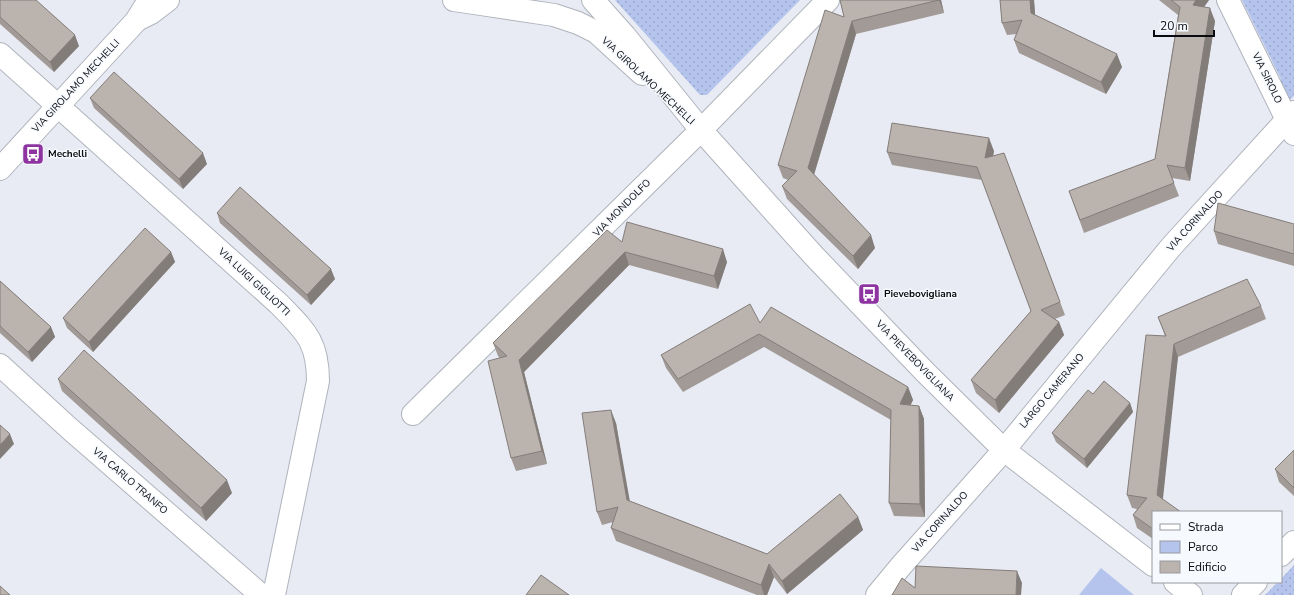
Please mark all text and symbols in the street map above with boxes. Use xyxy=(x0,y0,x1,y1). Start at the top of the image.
scale bar xyxy=(1154,12,1214,38)
text: 20 m xyxy=(1160,18,1188,34)
street label: VIA GIROLAMO MECHELLI xyxy=(598,33,698,128)
street label: VIA GIROLAMO MECHELLI xyxy=(28,36,123,136)
street label: VIA SIROLO xyxy=(1248,49,1286,106)
bus stop icon: Mechelli xyxy=(20,141,46,167)
place label: Mechelli xyxy=(48,147,87,161)
street label: VIA MONDOLFO xyxy=(589,176,654,241)
street label: VIA CORINALDO xyxy=(1163,187,1226,255)
street label: VIA LUIGI GIGLIOTTI xyxy=(214,244,293,319)
bus stop icon: Pievebovigliana xyxy=(856,281,882,307)
place label: Pievebovigliana xyxy=(884,287,957,301)
street label: VIA PIEVEBOVIGLIANA xyxy=(872,317,958,405)
street label: LARGO CAMERANO xyxy=(1016,350,1088,431)
street label: VIA CARLO TRANFO xyxy=(89,444,171,518)
street label: VIA CORINALDO xyxy=(908,488,971,556)
legend xyxy=(1152,511,1282,583)
text: Strada xyxy=(1188,519,1224,535)
text: Parco xyxy=(1188,539,1218,555)
text: Edificio xyxy=(1188,559,1227,575)

